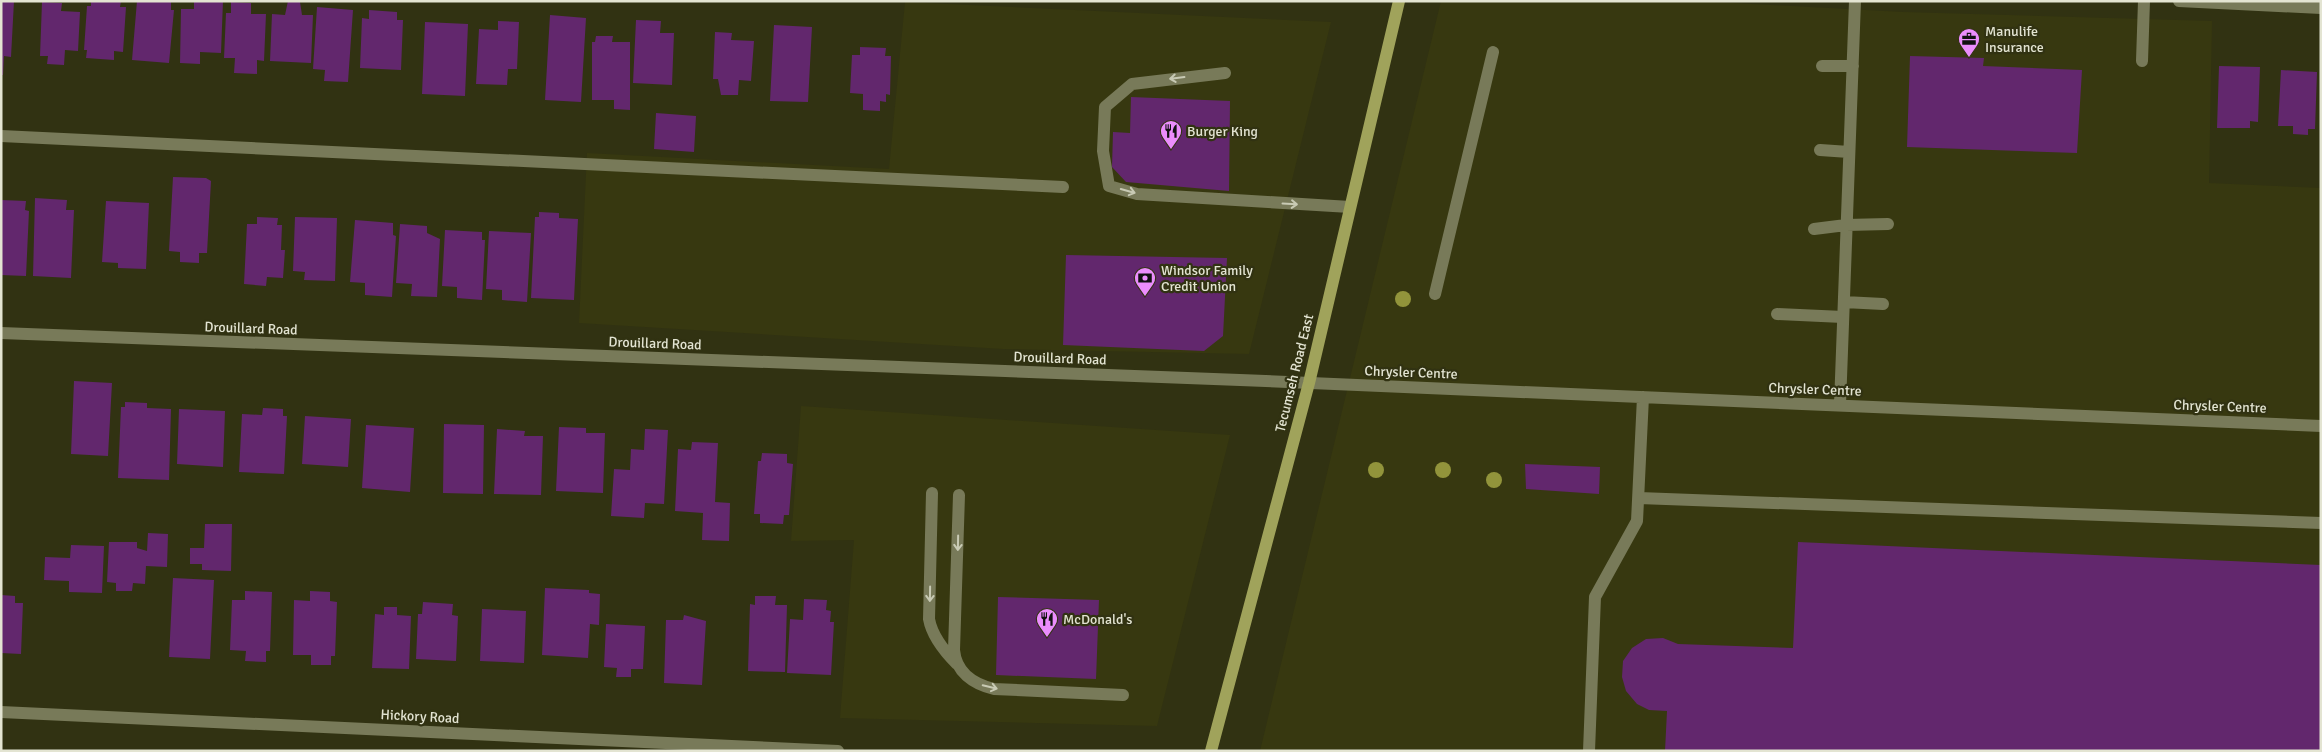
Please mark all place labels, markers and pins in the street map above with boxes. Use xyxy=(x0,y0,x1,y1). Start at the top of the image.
place label: Manulife Insurance xyxy=(1985,23,2044,56)
office icon: Manulife Insurance xyxy=(1957,27,1981,58)
restaurant icon: Burger King xyxy=(1159,119,1183,150)
place label: Burger King xyxy=(1187,123,1258,140)
place label: Windsor Family Credit Union xyxy=(1161,262,1253,295)
bank icon: Windsor Family Credit Union xyxy=(1133,266,1157,297)
restaurant icon: McDonald's xyxy=(1035,607,1059,638)
place label: McDonald's xyxy=(1063,611,1132,628)

